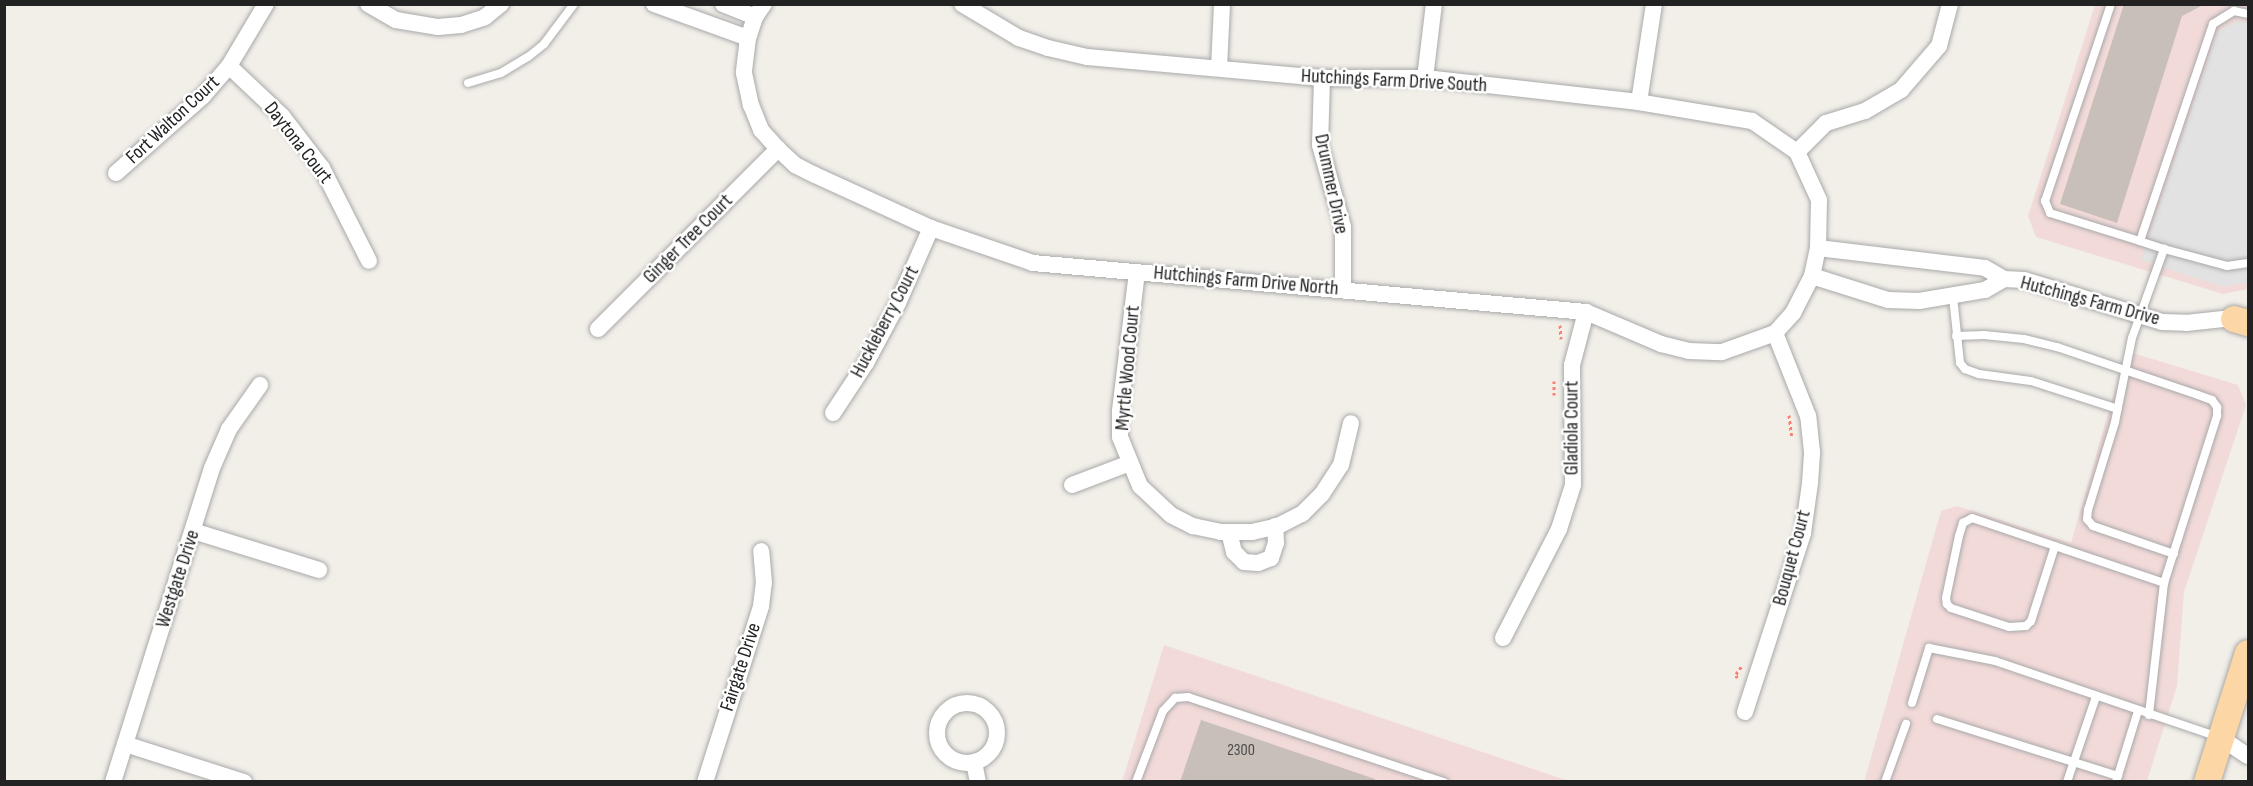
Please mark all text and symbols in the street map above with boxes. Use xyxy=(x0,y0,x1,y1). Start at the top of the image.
street label: Hutchings Farm Drive South xyxy=(1300,64,1488,98)
street label: Fort Walton Court xyxy=(121,71,225,169)
street label: Daytona Court xyxy=(259,97,337,189)
street label: Drummer Drive xyxy=(1309,132,1353,236)
street label: Ginger Tree Court xyxy=(638,189,738,289)
street label: Hutchings Farm Drive North xyxy=(1153,261,1339,301)
street label: Huckleberry Court xyxy=(846,262,924,382)
street label: Hutchings Farm Drive xyxy=(2018,271,2162,331)
street label: Myrtle Wood Court xyxy=(1111,304,1145,432)
street label: Gladiola Court xyxy=(1560,381,1584,475)
street label: Bouquet Court xyxy=(1768,508,1816,608)
street label: Westgate Drive xyxy=(151,527,205,631)
street label: Fairgate Drive xyxy=(715,620,767,714)
house number: 2300 xyxy=(1227,741,1255,761)

